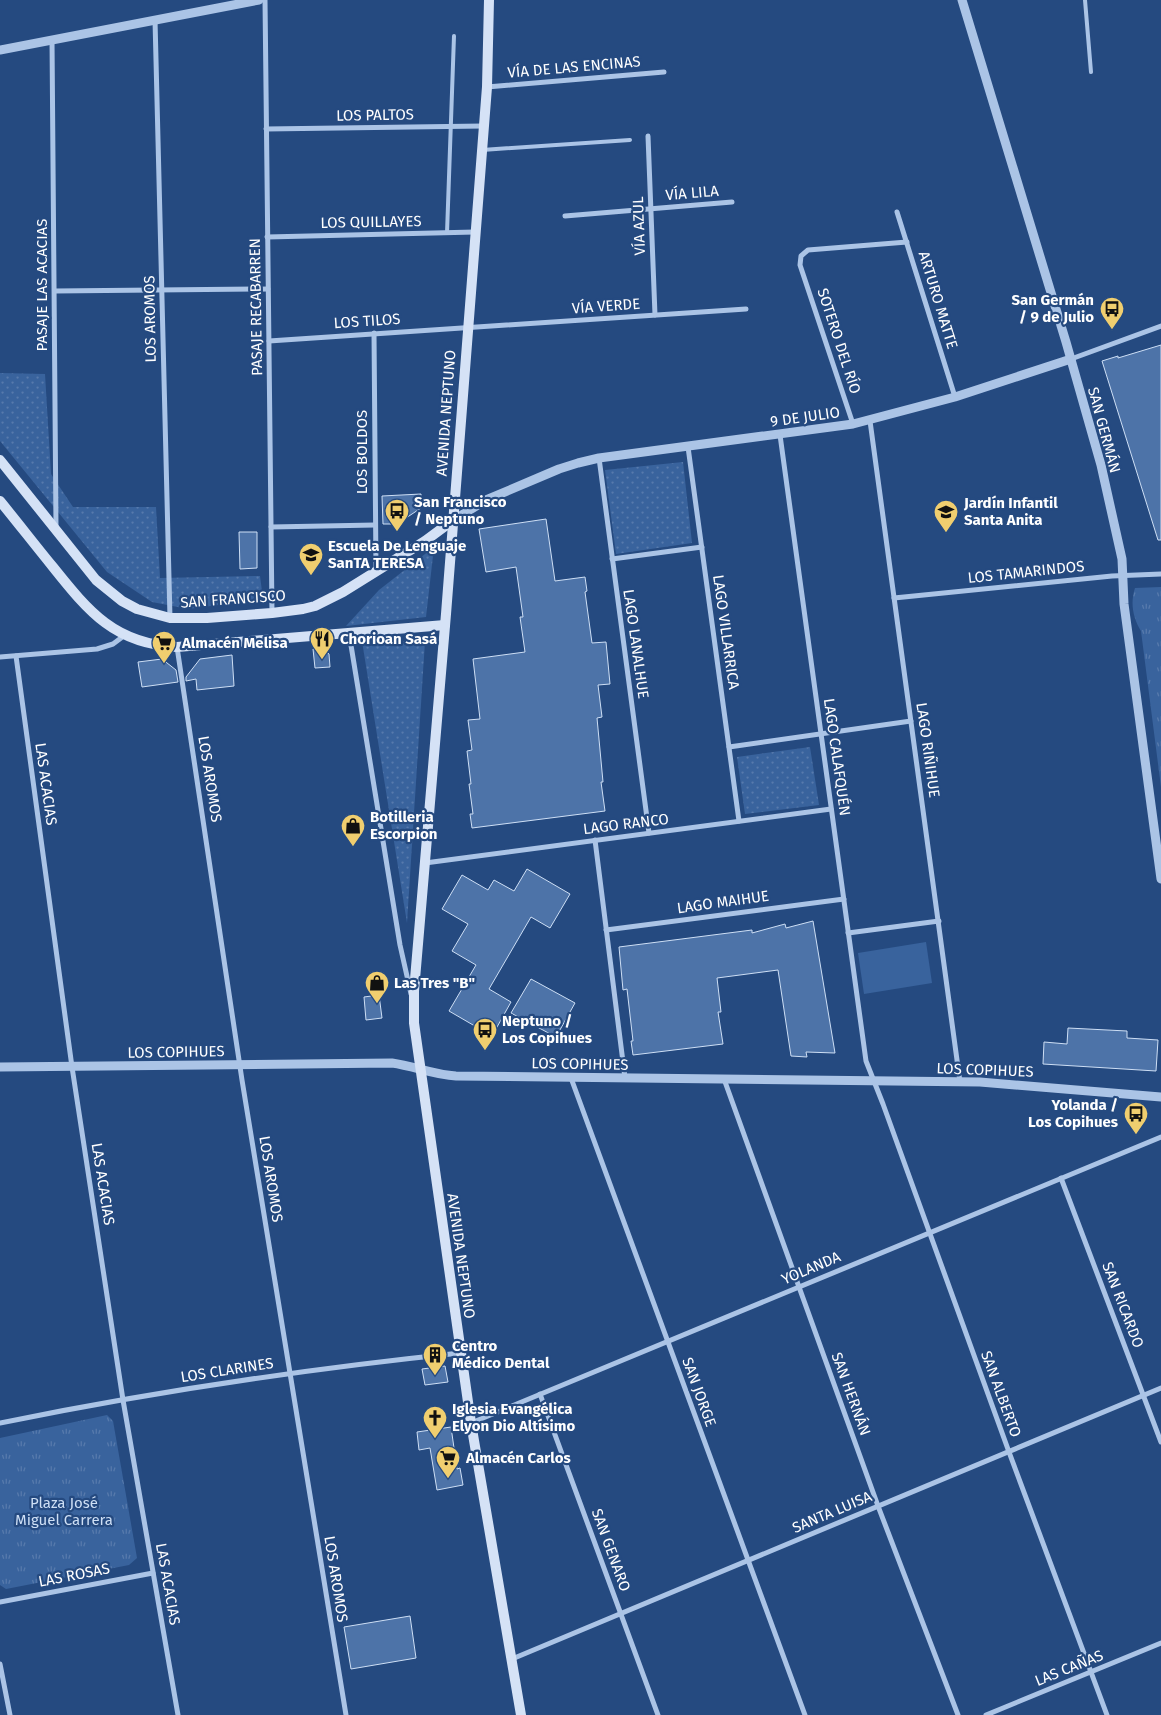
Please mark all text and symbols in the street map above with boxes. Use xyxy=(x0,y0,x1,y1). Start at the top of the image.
street label: VÍA DE LAS ENCINAS xyxy=(507,52,641,82)
street label: LOS PALTOS xyxy=(336,105,414,125)
street label: VÍA LILA xyxy=(665,182,720,204)
street label: VÍA AZUL xyxy=(629,196,649,256)
street label: LOS QUILLAYES xyxy=(320,212,422,232)
street label: PASAJE LAS ACACIAS xyxy=(33,219,51,351)
street label: PASAJE RECABARREN xyxy=(246,238,266,376)
street label: ARTURO MATTE xyxy=(915,249,961,351)
street label: LOS AROMOS xyxy=(140,275,160,363)
street label: SOTERO DEL RÍO xyxy=(813,286,865,396)
place label: San Germán / 9 de Julio xyxy=(1011,291,1094,326)
street label: VÍA VERDE xyxy=(571,295,641,317)
bus stop icon: San Germán / 9 de Julio xyxy=(1099,296,1125,330)
street label: LOS TILOS xyxy=(333,310,401,332)
street label: AVENIDA NEPTUNO xyxy=(433,349,459,477)
street label: SAN GERMÁN xyxy=(1084,385,1124,475)
street label: 9 DE JULIO xyxy=(769,403,841,431)
street label: LOS BOLDOS xyxy=(353,410,371,494)
place label: San Francisco / Neptuno xyxy=(414,493,507,528)
place label: Jardín Infantil Santa Anita xyxy=(963,494,1058,529)
bus stop icon: San Francisco / Neptuno xyxy=(384,498,410,532)
school or university icon: Jardín Infantil Santa Anita xyxy=(933,499,959,533)
place label: Escuela De Lenguaje SanTA TERESA xyxy=(328,537,466,572)
school or university icon: Escuela De Lenguaje SanTA TERESA xyxy=(298,542,324,576)
street label: LOS TAMARINDOS xyxy=(967,557,1085,587)
street label: LAGO VILLARRICA xyxy=(709,574,743,691)
street label: SAN FRANCISCO xyxy=(180,586,286,612)
street label: LAGO LANALHUE xyxy=(619,588,653,700)
restaurant icon: Chorioan Sasá xyxy=(309,626,335,660)
supermarket icon: Almacén Melisa xyxy=(151,630,177,664)
place label: Chorioan Sasá xyxy=(340,630,437,648)
place label: Almacén Melisa xyxy=(181,634,288,652)
street label: LAGO CALAFQUÉN xyxy=(820,697,854,817)
street label: LAGO RIÑIHUE xyxy=(912,701,944,799)
street label: LOS AROMOS xyxy=(194,735,226,823)
street label: LAS ACACIAS xyxy=(31,742,61,826)
place label: Botilleria Escorpion xyxy=(370,808,437,843)
street label: LAGO RANCO xyxy=(582,810,670,838)
shop icon: Botilleria Escorpion xyxy=(340,813,366,847)
street label: LAGO MAIHUE xyxy=(676,887,770,917)
shop icon: Las Tres "B" xyxy=(364,970,390,1004)
place label: Las Tres "B" xyxy=(394,974,475,992)
place label: Neptuno / Los Copihues xyxy=(502,1012,592,1047)
bus stop icon: Neptuno / Los Copihues xyxy=(472,1017,498,1051)
street label: LOS COPIHUES xyxy=(127,1042,225,1062)
street label: LOS COPIHUES xyxy=(531,1054,629,1074)
street label: LOS COPIHUES xyxy=(936,1059,1034,1081)
place label: Yolanda / Los Copihues xyxy=(1028,1096,1118,1131)
bus stop icon: Yolanda / Los Copihues xyxy=(1123,1101,1149,1135)
street label: LOS AROMOS xyxy=(255,1135,287,1223)
street label: LAS ACACIAS xyxy=(88,1142,118,1226)
street label: AVENIDA NEPTUNO xyxy=(443,1192,479,1320)
street label: YOLANDA xyxy=(779,1247,844,1289)
street label: SAN RICARDO xyxy=(1098,1260,1148,1350)
place label: Centro Médico Dental xyxy=(452,1337,550,1372)
building icon: Centro Médico Dental xyxy=(422,1342,448,1376)
street label: SAN ALBERTO xyxy=(977,1348,1025,1440)
street label: SAN HERNÁN xyxy=(828,1350,874,1438)
street label: LOS CLARINES xyxy=(179,1354,275,1386)
street label: SAN JORGE xyxy=(678,1355,720,1429)
place label: Iglesia Evangélica Elyon Dio Altísimo xyxy=(452,1400,575,1435)
church icon: Iglesia Evangélica Elyon Dio Altísimo xyxy=(422,1405,448,1439)
supermarket icon: Almacén Carlos xyxy=(435,1445,461,1479)
place label: Almacén Carlos xyxy=(465,1449,571,1467)
street label: SANTA LUISA xyxy=(790,1487,875,1537)
park label: Plaza José Miguel Carrera xyxy=(15,1494,113,1529)
street label: SAN GENARO xyxy=(588,1506,634,1594)
street label: LOS AROMOS xyxy=(320,1535,352,1623)
street label: LAS ACACIAS xyxy=(152,1542,184,1626)
street label: LAS ROSAS xyxy=(37,1559,111,1591)
street label: LAS CAÑAS xyxy=(1032,1646,1106,1690)

